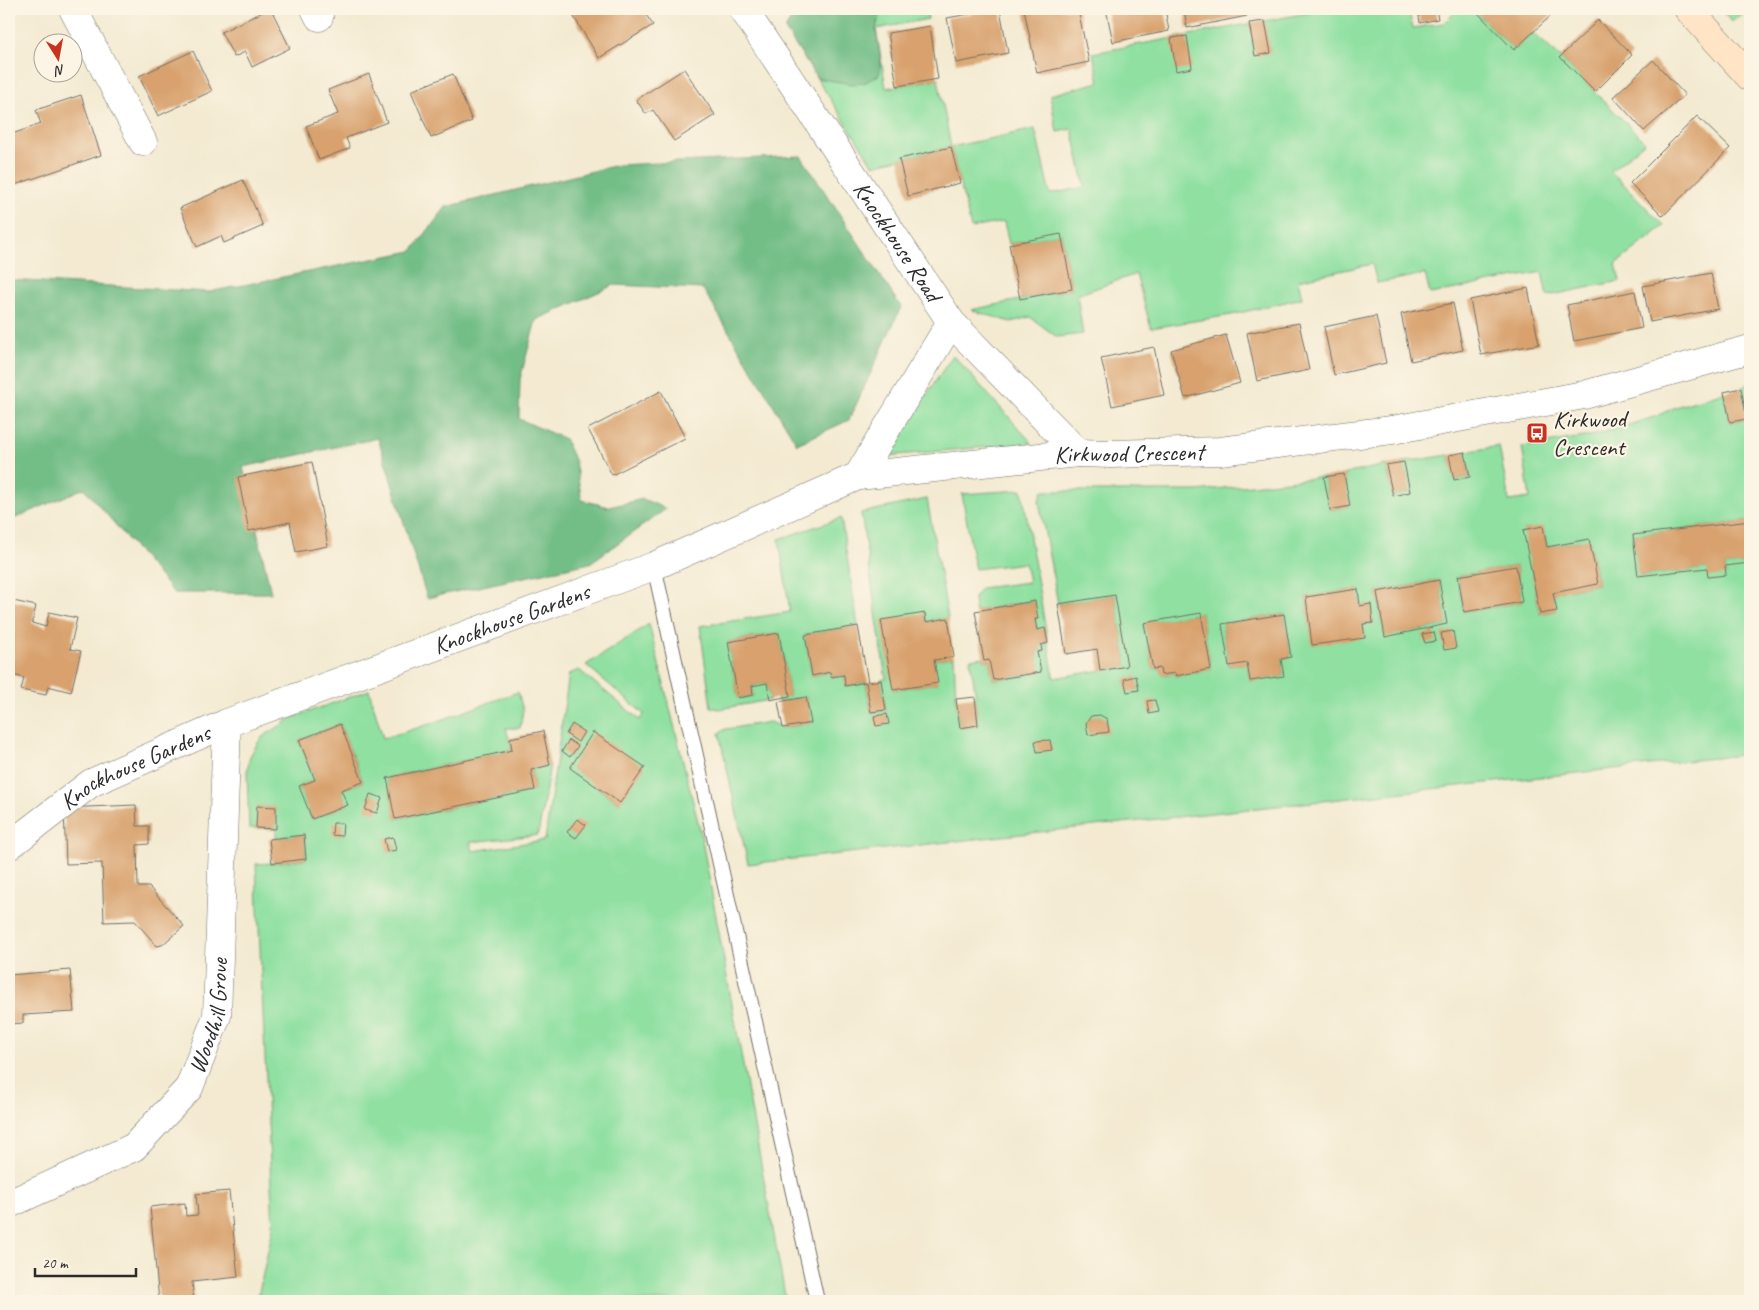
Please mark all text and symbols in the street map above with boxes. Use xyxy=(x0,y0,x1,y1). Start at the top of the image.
north arrow xyxy=(32,32,82,82)
text: N xyxy=(52,61,66,80)
street label: Knockhouse Road xyxy=(847,175,950,310)
place label: Kirkwood Crescent xyxy=(1553,404,1629,462)
bus stop icon: Kirkwood Crescent xyxy=(1525,421,1549,445)
street label: Kirkwood Crescent xyxy=(1052,436,1207,470)
street label: Knockhouse Gardens xyxy=(429,575,595,661)
street label: Knockhouse Gardens xyxy=(54,717,216,816)
street label: Woodhill Grove xyxy=(181,956,234,1077)
scale bar xyxy=(35,1245,136,1277)
text: 20 m xyxy=(42,1254,69,1273)

